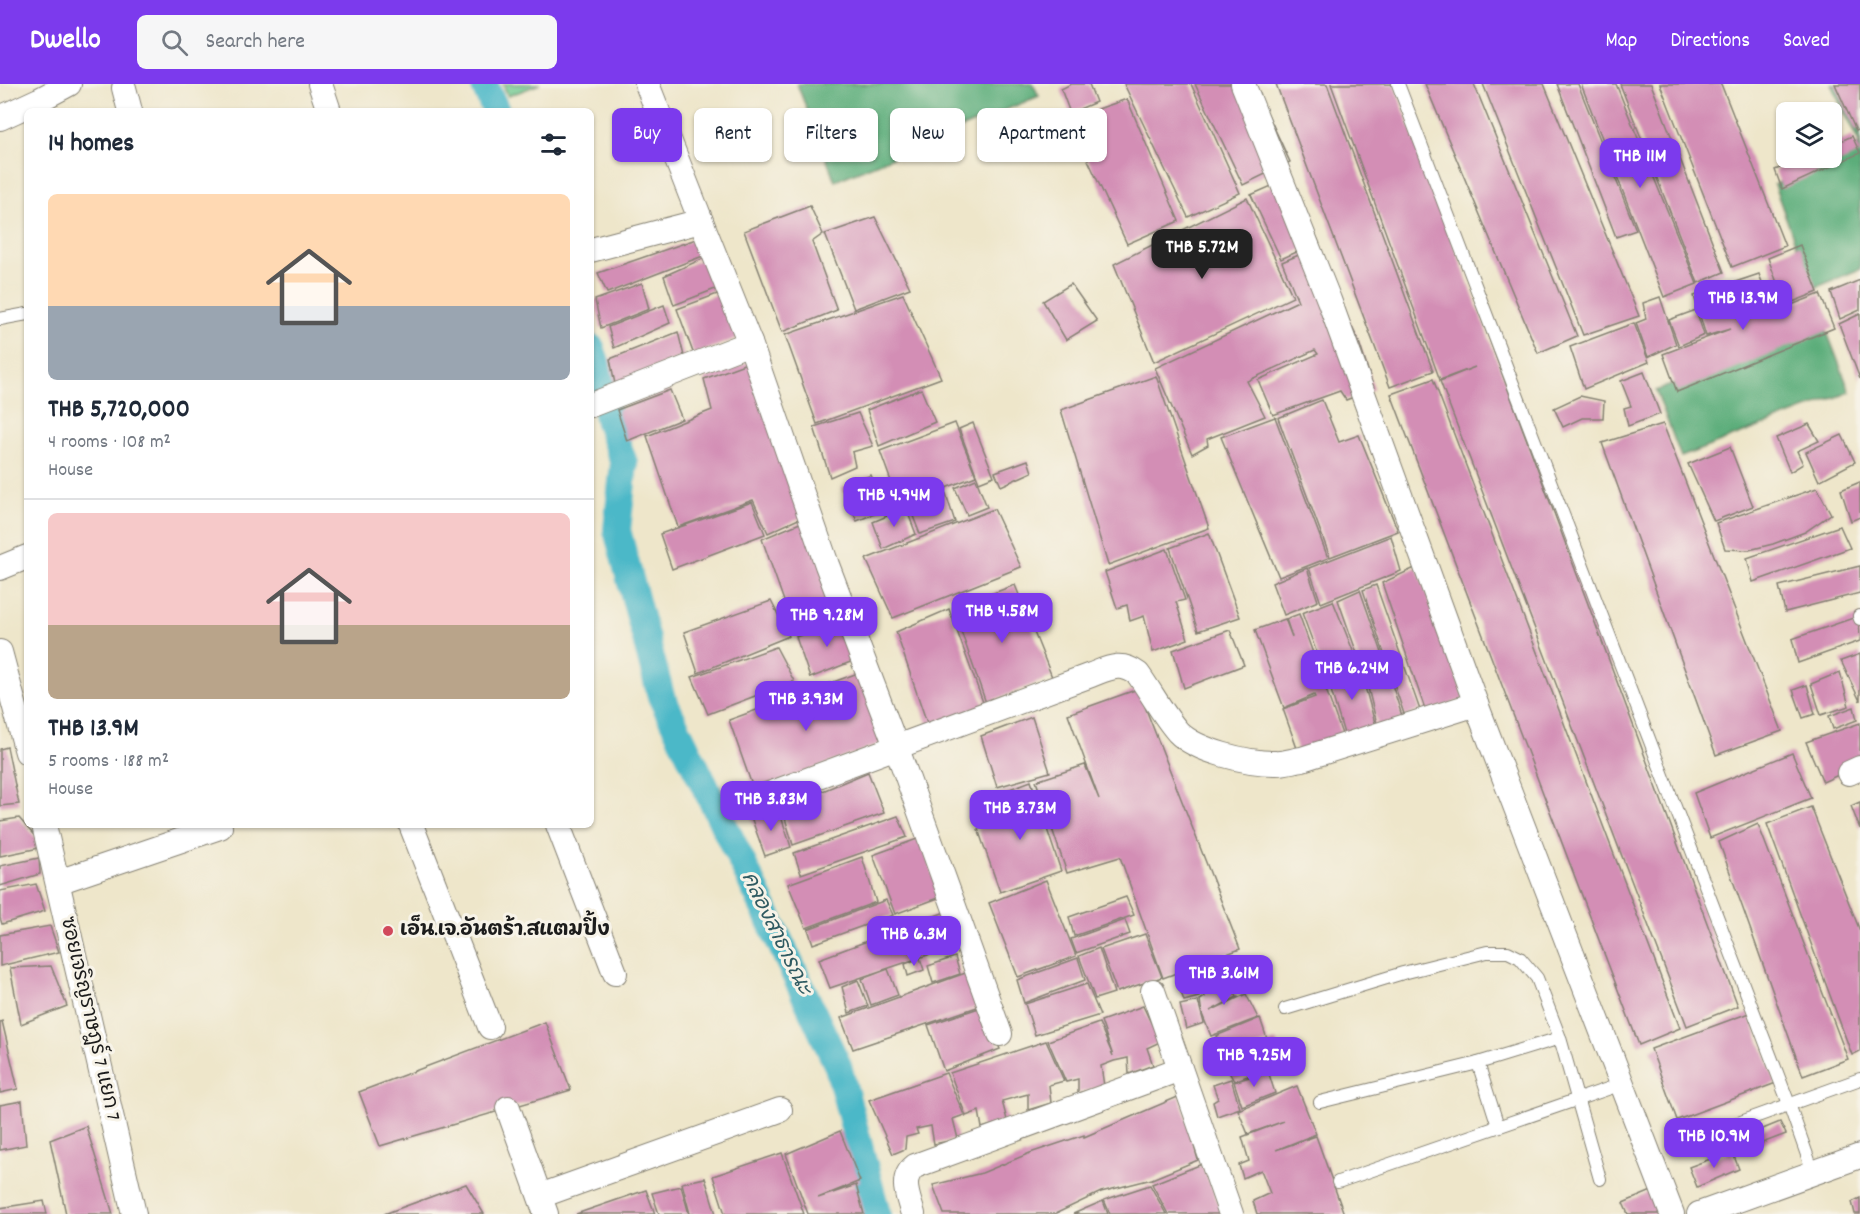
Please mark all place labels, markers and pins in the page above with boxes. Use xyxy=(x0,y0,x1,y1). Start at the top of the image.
pin: THB 11M xyxy=(1585,138,1695,189)
pin: THB 5.72M xyxy=(1133,229,1271,280)
pin: THB 13.9M xyxy=(1674,280,1812,331)
pin: THB 4.94M xyxy=(825,477,963,528)
pin: THB 4.58M xyxy=(933,593,1071,644)
pin: THB 9.28M xyxy=(758,597,896,648)
pin: THB 6.24M xyxy=(1283,650,1421,701)
pin: THB 3.93M xyxy=(737,681,875,732)
pin: THB 3.83M xyxy=(702,781,840,832)
pin: THB 3.73M xyxy=(951,790,1089,841)
place label: เอ็น.เจ.อันตร้า.สแตมปิ้ง xyxy=(400,910,610,945)
pin: THB 6.3M xyxy=(852,916,976,967)
marker: เอ็น.เจ.อันตร้า.สแตมปิ้ง xyxy=(381,924,395,938)
pin: THB 3.61M xyxy=(1155,955,1293,1006)
pin: THB 9.25M xyxy=(1185,1037,1323,1088)
pin: THB 10.9M xyxy=(1645,1118,1783,1169)

